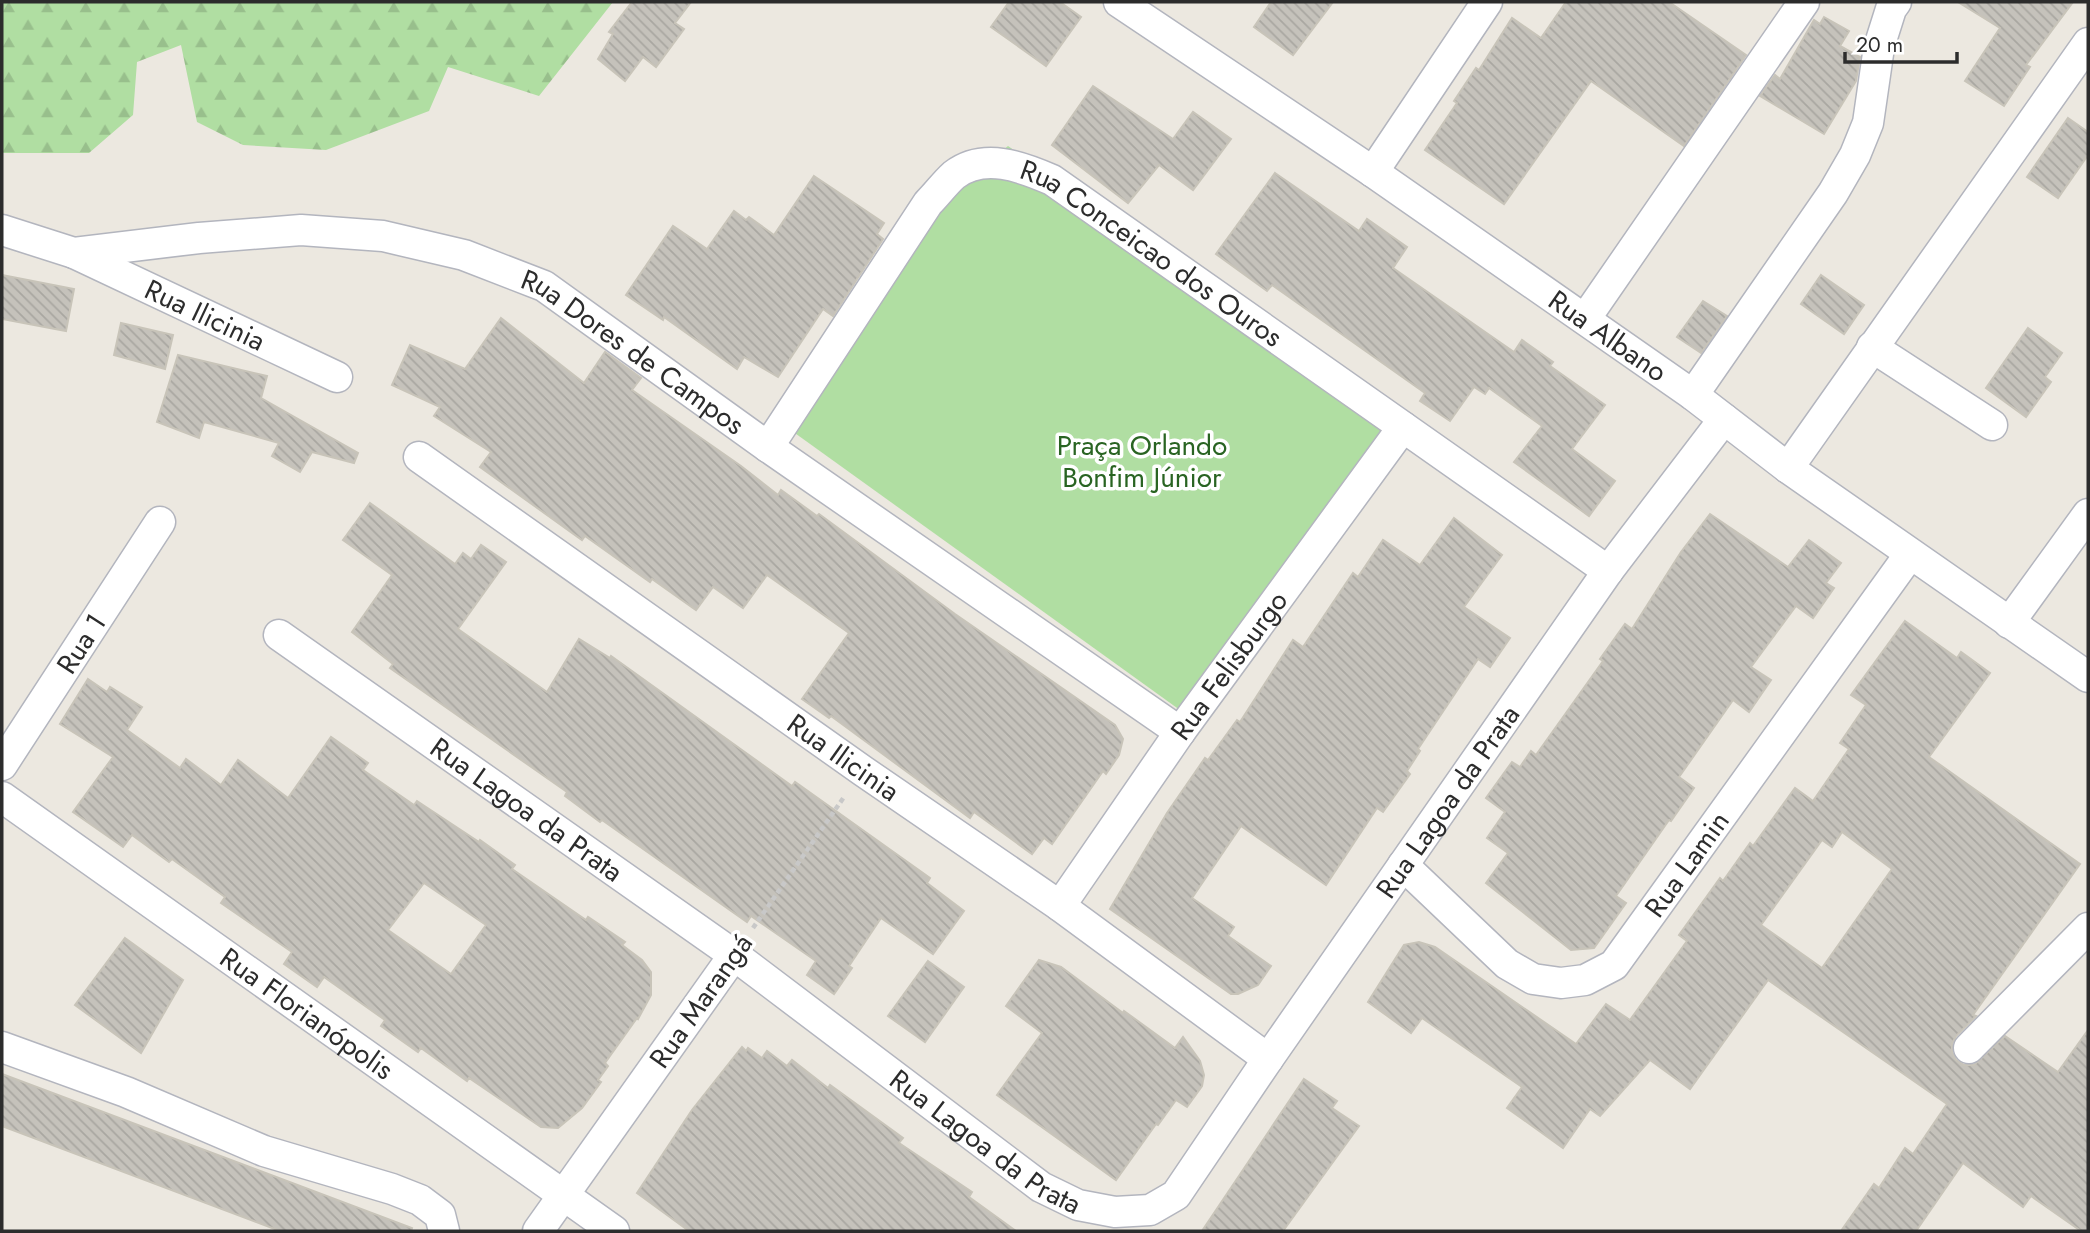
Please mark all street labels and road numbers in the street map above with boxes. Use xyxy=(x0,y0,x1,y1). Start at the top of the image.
street label: Rua Conceicao dos Ouros xyxy=(1015,149,1291,357)
street label: Rua Dores de Campos xyxy=(515,259,753,444)
street label: Rua Ilicinia xyxy=(138,269,272,361)
street label: Rua Albano xyxy=(1540,280,1676,392)
street label: Rua Felisburgo xyxy=(1160,582,1297,748)
street label: Rua 1 xyxy=(46,605,116,682)
street label: Rua Lagoa da Prata xyxy=(1366,696,1529,906)
street label: Rua Ilicinia xyxy=(779,703,908,811)
street label: Rua Lagoa da Prata xyxy=(422,727,632,891)
street label: Rua Lamin xyxy=(1634,803,1739,926)
street label: Rua Marangá xyxy=(640,925,762,1077)
street label: Rua Florianópolis xyxy=(212,937,402,1089)
street label: Rua Lagoa da Prata xyxy=(881,1059,1088,1224)

